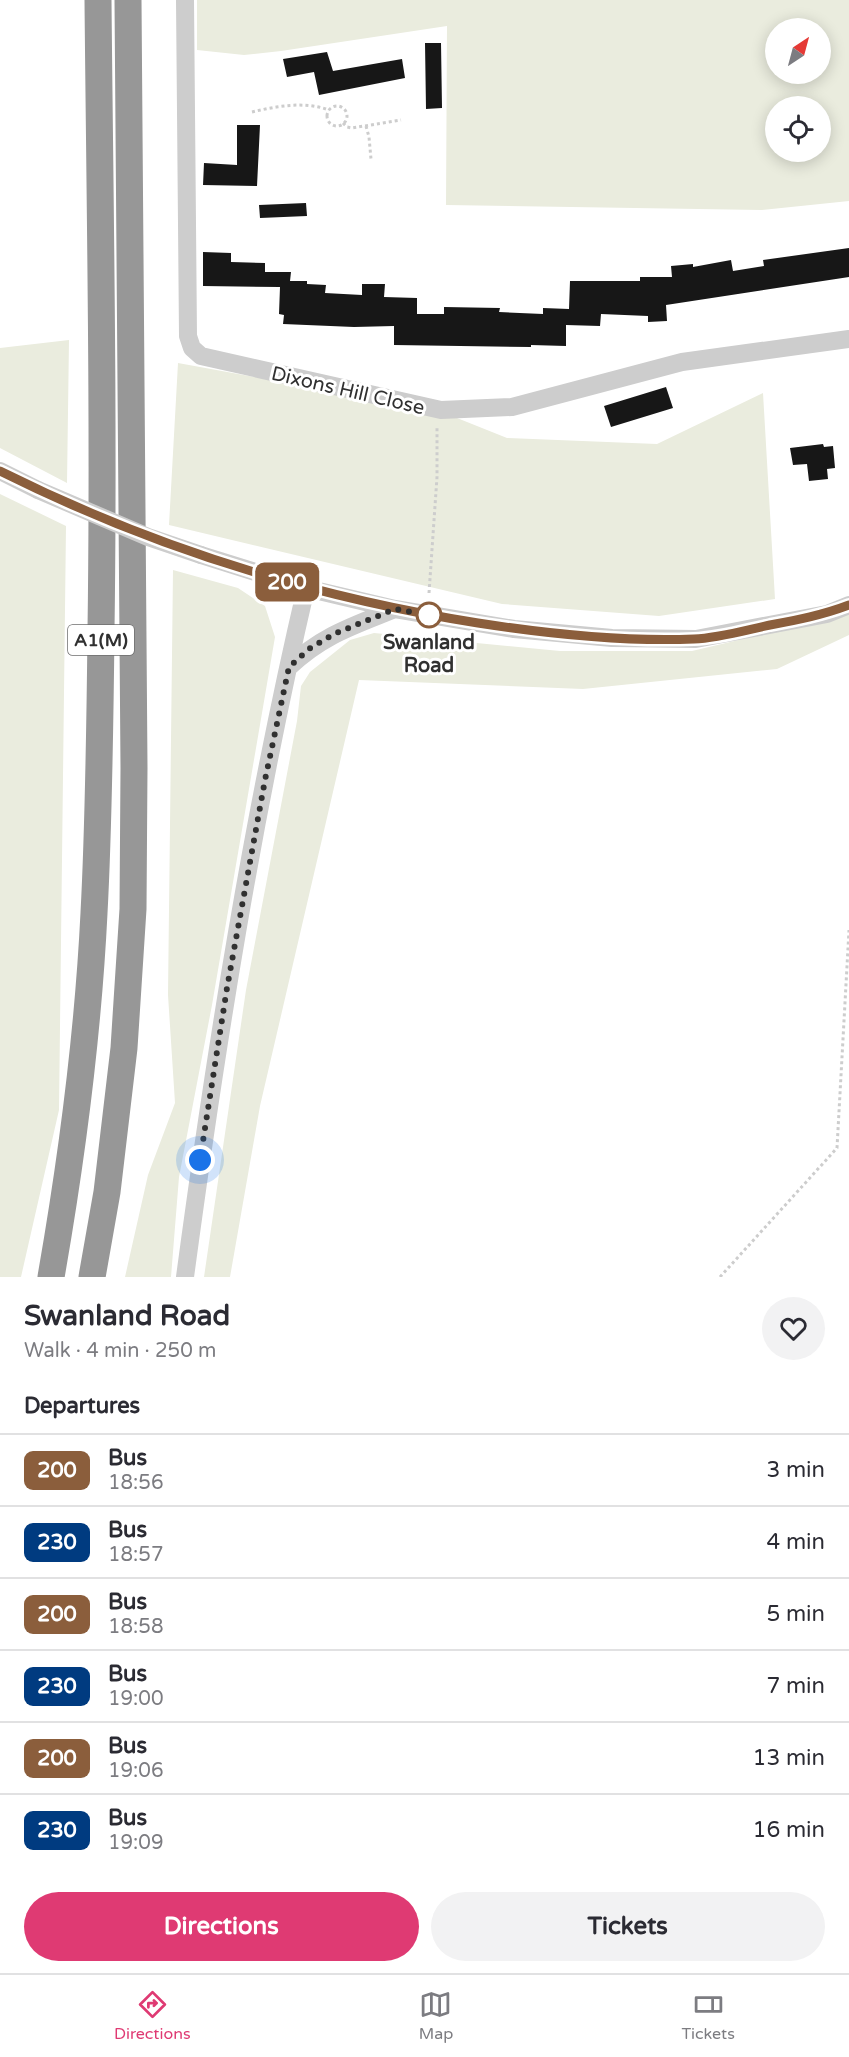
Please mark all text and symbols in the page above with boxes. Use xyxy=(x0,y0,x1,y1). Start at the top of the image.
north arrow xyxy=(765,18,831,84)
map controls xyxy=(765,18,831,162)
button: locate xyxy=(765,96,831,162)
street label: Dixons Hill Close xyxy=(269,362,427,420)
line badge: 200 xyxy=(252,562,322,602)
text: 200 xyxy=(267,570,307,595)
marker: Swanland Road xyxy=(416,602,442,628)
road number: A1(M) xyxy=(68,625,134,655)
place label: Swanland Road xyxy=(383,631,475,678)
your location xyxy=(185,1145,215,1175)
button: heart xyxy=(762,1297,825,1360)
text: Swanland Road xyxy=(24,1299,230,1333)
text: Walk · 4 min · 250 m xyxy=(24,1339,216,1363)
text: Departures xyxy=(24,1393,140,1419)
text: Bus xyxy=(108,1445,147,1471)
text: 3 min xyxy=(766,1457,825,1483)
text: 200 xyxy=(37,1458,77,1483)
text: 18:56 xyxy=(108,1471,163,1495)
text: Bus xyxy=(108,1517,147,1543)
text: 4 min xyxy=(766,1529,825,1555)
text: 230 xyxy=(37,1530,77,1555)
text: 18:57 xyxy=(108,1543,163,1567)
text: Bus xyxy=(108,1589,147,1615)
text: 5 min xyxy=(766,1601,825,1627)
text: 200 xyxy=(37,1602,77,1627)
text: 18:58 xyxy=(108,1615,163,1639)
text: Bus xyxy=(108,1661,147,1687)
text: 7 min xyxy=(766,1673,825,1699)
text: 230 xyxy=(37,1674,77,1699)
text: 19:00 xyxy=(108,1687,163,1711)
text: Bus xyxy=(108,1733,147,1759)
text: 13 min xyxy=(753,1745,825,1771)
text: 200 xyxy=(37,1746,77,1771)
text: 19:06 xyxy=(108,1759,163,1783)
text: Bus xyxy=(108,1805,147,1831)
text: 16 min xyxy=(753,1817,825,1843)
text: 230 xyxy=(37,1818,77,1843)
text: 19:09 xyxy=(108,1831,163,1855)
button: Directions xyxy=(24,1892,419,1961)
button: Tickets xyxy=(431,1892,825,1961)
tab: Directions xyxy=(114,1988,191,2044)
tab: Map xyxy=(419,1988,453,2044)
tab: Tickets xyxy=(681,1988,735,2044)

